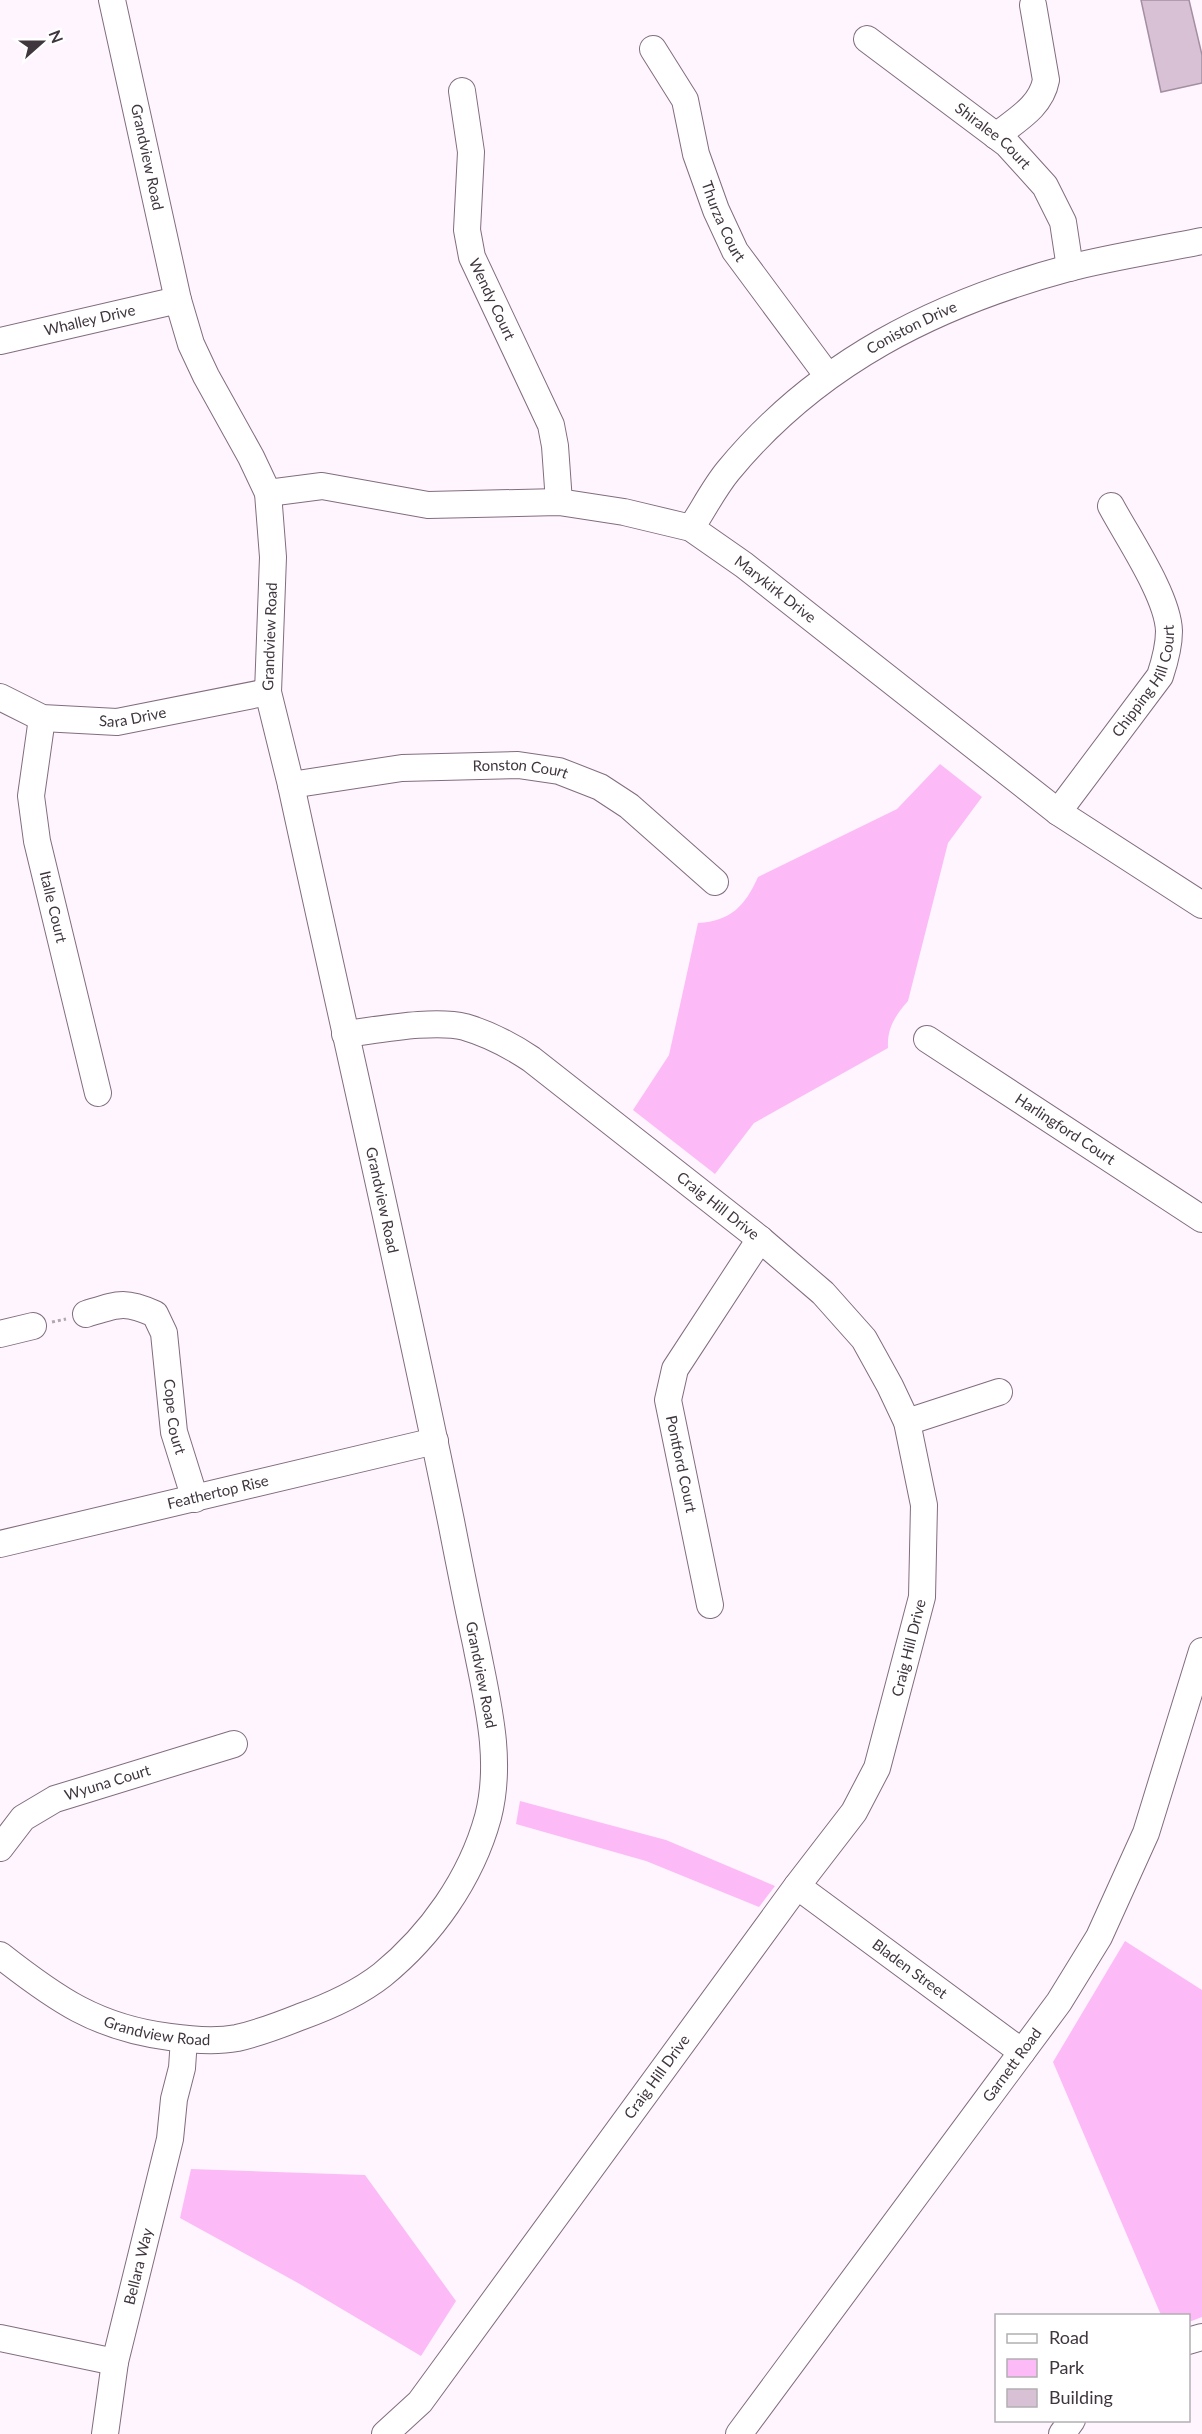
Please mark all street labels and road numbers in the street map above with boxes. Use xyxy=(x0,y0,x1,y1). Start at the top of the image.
street label: Shiralee Court xyxy=(952,98,1036,173)
street label: Grandview Road xyxy=(128,102,168,212)
street label: Thurza Court xyxy=(698,178,750,265)
street label: Wendy Court xyxy=(466,255,520,343)
street label: Coniston Drive xyxy=(863,297,959,357)
street label: Whalley Drive xyxy=(42,300,137,339)
street label: Marykirk Drive xyxy=(732,551,820,626)
street label: Grandview Road xyxy=(258,582,280,691)
street label: Chipping Hill Court xyxy=(1108,624,1177,740)
street label: Sara Drive xyxy=(99,702,168,730)
street label: Ronston Court xyxy=(472,755,572,782)
street label: Italle Court xyxy=(37,869,71,945)
street label: Harlingford Court xyxy=(1012,1089,1120,1168)
street label: Grandview Road xyxy=(363,1145,403,1255)
street label: Craig Hill Drive xyxy=(674,1167,763,1243)
street label: Cope Court xyxy=(161,1378,191,1457)
street label: Pontford Court xyxy=(663,1414,701,1515)
street label: Feathertop Rise xyxy=(165,1471,270,1512)
street label: Craig Hill Drive xyxy=(887,1597,929,1698)
street label: Grandview Road xyxy=(463,1620,501,1730)
street label: Wyuna Court xyxy=(62,1760,153,1804)
street label: Bladen Street xyxy=(869,1935,952,2002)
street label: Grandview Road xyxy=(101,2012,211,2048)
street label: Garnett Road xyxy=(978,2024,1045,2105)
street label: Craig Hill Drive xyxy=(620,2031,693,2122)
street label: Bellara Way xyxy=(119,2226,156,2306)

